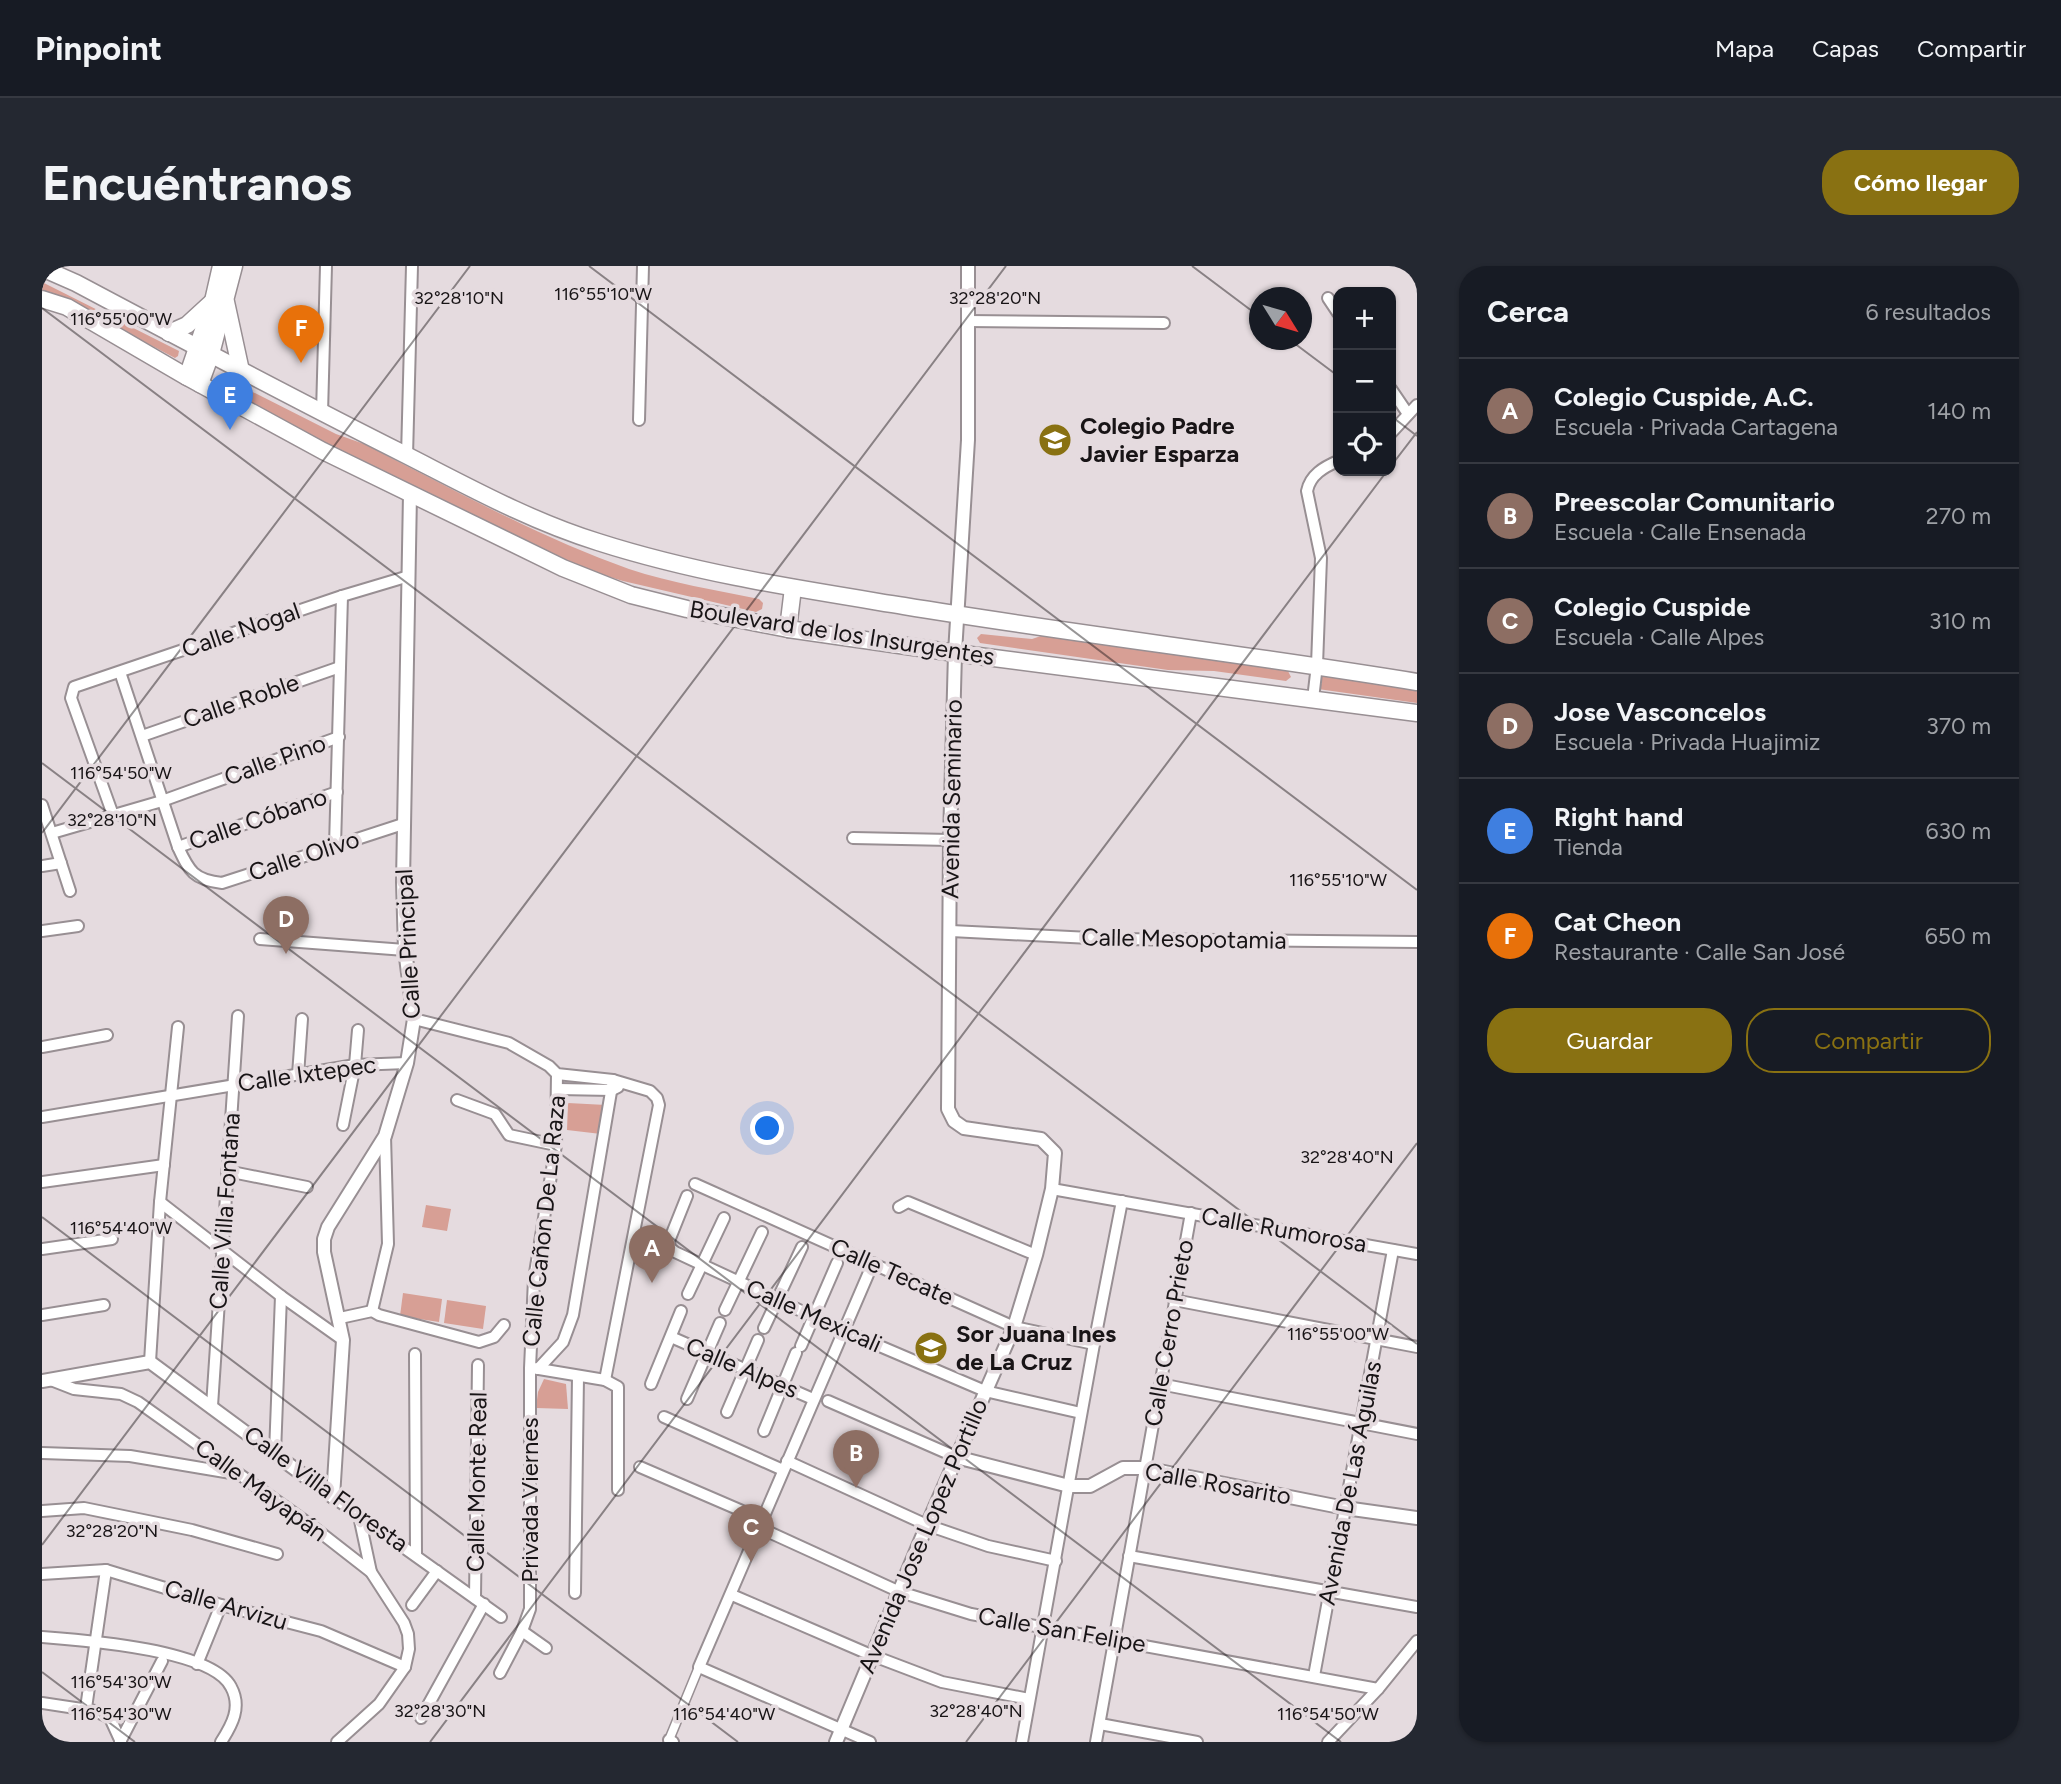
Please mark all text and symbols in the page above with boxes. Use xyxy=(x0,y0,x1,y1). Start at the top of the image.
text: Pinpoint xyxy=(35,29,162,68)
text: Mapa xyxy=(1715,34,1774,63)
text: Capas xyxy=(1812,34,1879,63)
text: Compartir xyxy=(1917,34,2026,63)
button: Cómo llegar xyxy=(1822,150,2019,215)
text: Encuéntranos xyxy=(42,153,352,212)
text: 116°55'10"W xyxy=(554,283,653,305)
text: 32°28'10"N xyxy=(414,287,504,309)
text: 32°28'20"N xyxy=(949,287,1041,309)
north arrow xyxy=(1249,287,1312,350)
map controls xyxy=(1333,287,1396,476)
button: + xyxy=(1333,287,1396,350)
text: Cerca xyxy=(1487,293,1569,330)
text: 6 resultados xyxy=(1865,298,1991,326)
pin: F xyxy=(278,305,324,363)
text: 116°55'00"W xyxy=(70,308,173,330)
button: − xyxy=(1333,350,1396,413)
pin: E xyxy=(207,372,253,430)
text: Colegio Cuspide, A.C. xyxy=(1554,381,1814,413)
text: A xyxy=(1502,397,1518,425)
text: 140 m xyxy=(1927,397,1991,425)
place label: Colegio Padre Javier Esparza xyxy=(1080,411,1239,468)
button: locate xyxy=(1333,413,1396,476)
text: Escuela · Privada Cartagena xyxy=(1554,413,1838,441)
school or university icon: Colegio Padre Javier Esparza xyxy=(1036,421,1074,459)
text: Preescolar Comunitario xyxy=(1554,486,1835,518)
text: B xyxy=(1503,502,1517,530)
text: 270 m xyxy=(1926,502,1991,530)
text: Escuela · Calle Ensenada xyxy=(1554,518,1806,546)
text: Colegio Cuspide xyxy=(1554,591,1751,623)
street label: Boulevard de los Insurgentes xyxy=(687,594,997,671)
street label: Calle Nogal xyxy=(178,596,304,663)
text: C xyxy=(1502,607,1518,635)
text: 310 m xyxy=(1929,607,1991,635)
text: Escuela · Calle Alpes xyxy=(1554,623,1764,651)
street label: Calle Roble xyxy=(179,667,303,734)
text: Jose Vasconcelos xyxy=(1554,696,1766,728)
street label: Avenida Seminario xyxy=(935,699,968,899)
text: D xyxy=(1502,712,1518,740)
text: 370 m xyxy=(1926,712,1991,740)
street label: Calle Pino xyxy=(220,728,330,791)
text: Escuela · Privada Huajimiz xyxy=(1554,728,1820,756)
text: 116°54'50"W xyxy=(70,762,173,784)
street label: Calle Cóbano xyxy=(185,781,331,856)
text: Right hand xyxy=(1554,801,1684,833)
text: 32°28'10"N xyxy=(67,809,157,831)
text: E xyxy=(1503,817,1517,845)
text: 630 m xyxy=(1925,817,1991,845)
street label: Calle Olivo xyxy=(245,824,363,887)
text: Tienda xyxy=(1554,833,1623,861)
street label: Calle Principal xyxy=(389,868,426,1020)
text: 116°55'10"W xyxy=(1289,869,1388,891)
pin: D xyxy=(263,896,309,954)
text: Cat Cheon xyxy=(1554,906,1681,938)
street label: Calle Mesopotamia xyxy=(1081,922,1287,955)
text: F xyxy=(1504,922,1516,950)
text: 650 m xyxy=(1925,922,1991,950)
text: Restaurante · Calle San José xyxy=(1554,938,1845,966)
button: Guardar xyxy=(1487,1008,1732,1073)
button: Compartir xyxy=(1746,1008,1991,1073)
street label: Calle Ixtepec xyxy=(236,1049,378,1098)
street label: Calle Cañon De La Raza xyxy=(516,1094,571,1348)
your location xyxy=(750,1111,784,1145)
street label: Calle Villa Fontana xyxy=(203,1112,246,1310)
text: 32°28'40"N xyxy=(1300,1146,1394,1168)
street label: Calle Rumorosa xyxy=(1199,1201,1369,1258)
text: 116°54'40"W xyxy=(70,1217,173,1239)
pin: A xyxy=(629,1225,675,1283)
street label: Calle Tecate xyxy=(826,1232,958,1312)
street label: Calle Cerro Prieto xyxy=(1138,1237,1199,1429)
street label: Calle Mexicali xyxy=(742,1273,887,1358)
place label: Sor Juana Ines de La Cruz xyxy=(956,1319,1116,1376)
text: 116°55'00"W xyxy=(1287,1323,1390,1345)
school or university icon: Sor Juana Ines de La Cruz xyxy=(912,1329,950,1367)
street label: Calle Alpes xyxy=(682,1331,803,1404)
street label: Avenida De Las Águilas xyxy=(1312,1358,1387,1607)
street label: Calle Monte Real xyxy=(460,1392,493,1572)
street label: Avenida Jose Lopez Portillo xyxy=(852,1394,994,1677)
street label: Privada Viernes xyxy=(515,1417,544,1583)
street label: Calle Villa Floresta xyxy=(239,1419,414,1558)
pin: B xyxy=(833,1430,879,1488)
street label: Calle Mayapán xyxy=(190,1432,333,1547)
street label: Calle Rosarito xyxy=(1143,1456,1294,1511)
pin: C xyxy=(728,1504,774,1562)
text: 32°28'20"N xyxy=(66,1520,158,1542)
street label: Calle Arvizu xyxy=(161,1573,291,1636)
street label: Calle San Felipe xyxy=(976,1601,1148,1659)
text: 116°54'30"W xyxy=(70,1671,172,1693)
text: 32°28'30"N xyxy=(394,1700,486,1722)
text: 32°28'40"N xyxy=(929,1700,1023,1722)
text: 116°54'30"W xyxy=(70,1703,172,1725)
text: 116°54'40"W xyxy=(673,1703,776,1725)
text: 116°54'50"W xyxy=(1277,1703,1380,1725)

